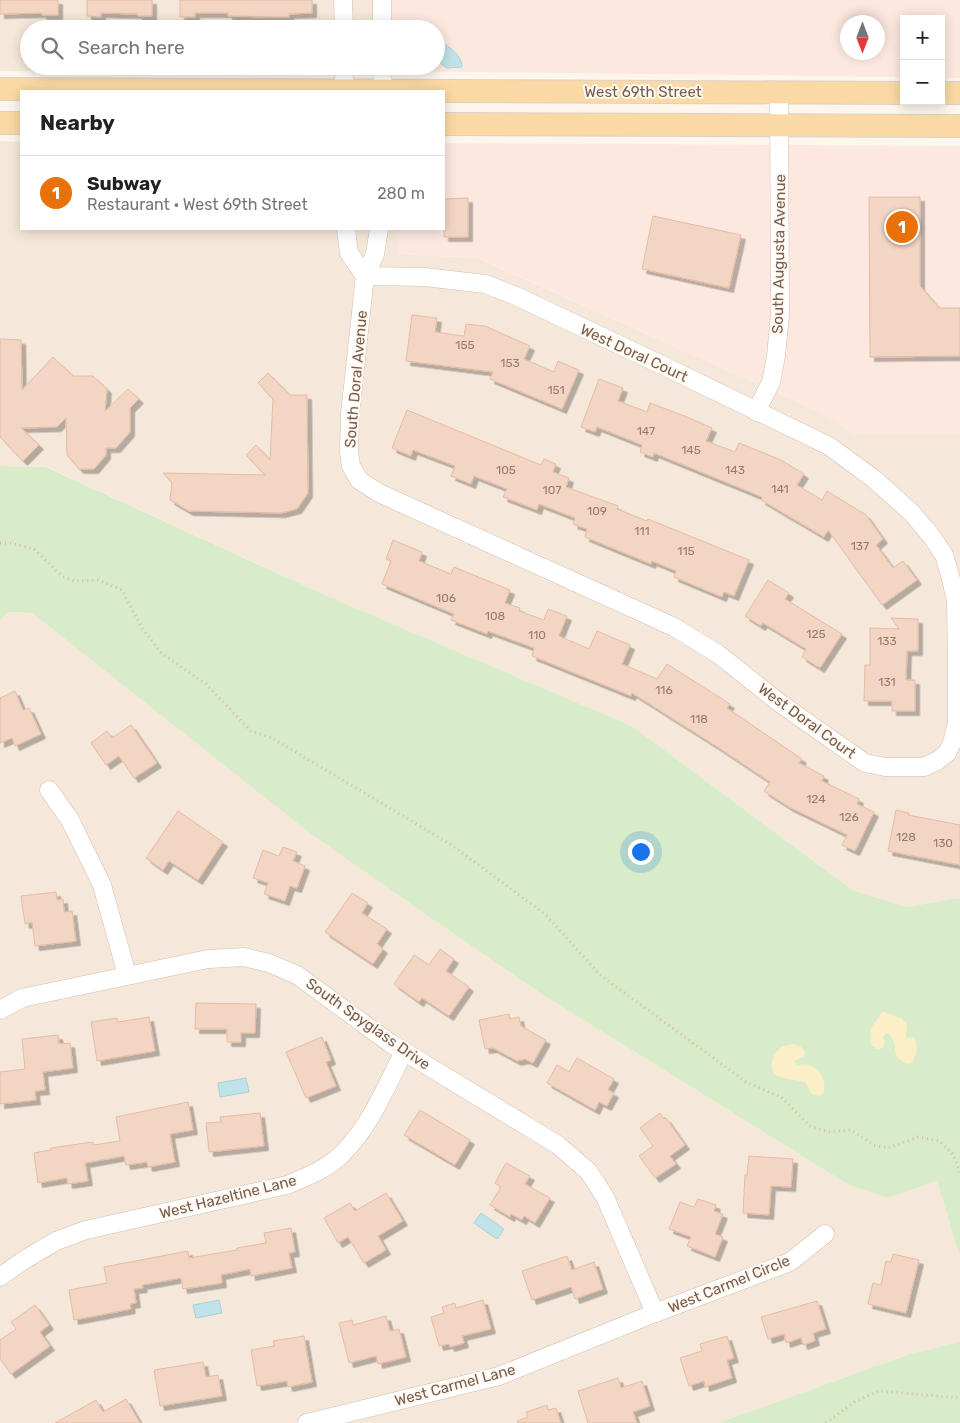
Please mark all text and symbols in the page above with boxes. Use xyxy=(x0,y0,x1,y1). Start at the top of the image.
north arrow xyxy=(840,15,885,60)
map controls xyxy=(900,15,945,105)
button: + xyxy=(900,15,945,60)
search box xyxy=(20,20,445,75)
icon: search xyxy=(38,34,66,62)
text: Search here xyxy=(78,36,185,59)
button: − xyxy=(900,60,945,105)
street label: West 69th Street xyxy=(584,83,702,101)
text: Nearby xyxy=(40,110,115,135)
text: Subway xyxy=(87,172,161,195)
street label: South Augusta Avenue xyxy=(769,174,789,334)
text: 1 xyxy=(52,184,60,203)
text: 280 m xyxy=(377,184,425,203)
text: Restaurant · West 69th Street xyxy=(87,195,308,214)
pin: 1 xyxy=(886,208,918,246)
street label: South Doral Avenue xyxy=(341,310,371,448)
street label: West Doral Court xyxy=(577,320,691,386)
house number: 155 xyxy=(455,338,475,352)
house number: 153 xyxy=(500,356,520,370)
house number: 151 xyxy=(547,383,565,397)
house number: 147 xyxy=(637,424,655,438)
house number: 145 xyxy=(681,443,701,457)
house number: 105 xyxy=(496,463,516,477)
house number: 143 xyxy=(725,463,745,477)
house number: 141 xyxy=(771,482,789,496)
house number: 107 xyxy=(543,483,561,497)
house number: 109 xyxy=(587,504,607,518)
house number: 111 xyxy=(634,524,650,538)
house number: 137 xyxy=(851,539,869,553)
house number: 115 xyxy=(677,544,695,558)
house number: 106 xyxy=(436,591,456,605)
house number: 108 xyxy=(485,609,505,623)
house number: 125 xyxy=(806,627,826,641)
house number: 110 xyxy=(528,628,546,642)
house number: 133 xyxy=(877,634,897,648)
house number: 131 xyxy=(878,675,896,689)
street label: West Doral Court xyxy=(755,679,860,763)
house number: 116 xyxy=(655,683,673,697)
house number: 118 xyxy=(690,712,708,726)
house number: 124 xyxy=(806,792,826,806)
house number: 126 xyxy=(839,810,859,824)
house number: 128 xyxy=(896,830,916,844)
house number: 130 xyxy=(933,836,953,850)
your location xyxy=(628,839,654,865)
street label: South Spyglass Drive xyxy=(302,974,434,1074)
street label: West Hazeltine Lane xyxy=(158,1171,298,1223)
street label: West Carmel Circle xyxy=(665,1251,793,1317)
street label: West Carmel Lane xyxy=(393,1360,517,1410)

